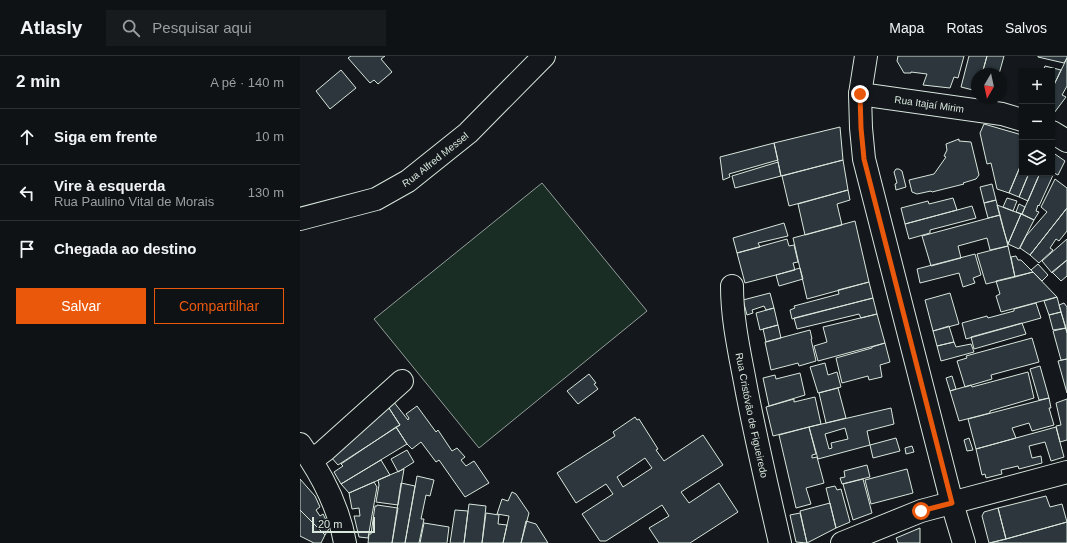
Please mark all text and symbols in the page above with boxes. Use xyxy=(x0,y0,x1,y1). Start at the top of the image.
search box xyxy=(106,10,386,46)
text: Atlasly xyxy=(20,17,82,38)
icon: search xyxy=(120,17,142,39)
text: Pesquisar aqui xyxy=(152,19,252,36)
text: Mapa xyxy=(889,20,924,36)
text: Rotas xyxy=(946,20,983,36)
text: Salvos xyxy=(1005,20,1047,36)
north arrow xyxy=(971,68,1007,104)
map controls xyxy=(1019,68,1055,176)
button: + xyxy=(1019,68,1055,104)
text: 2 min xyxy=(16,72,60,91)
text: A pé · 140 m xyxy=(210,75,284,90)
route end xyxy=(851,85,869,103)
street label: Rua Itajaí Mirim xyxy=(894,94,965,115)
button: − xyxy=(1019,104,1055,140)
icon: ahead xyxy=(16,126,38,148)
text: Siga em frente xyxy=(54,128,157,145)
text: 10 m xyxy=(255,129,284,144)
street label: Rua Alfred Messel xyxy=(400,130,471,189)
button: layers xyxy=(1019,140,1055,176)
text: Vire à esquerda xyxy=(54,177,165,194)
icon: left xyxy=(16,182,38,204)
text: 130 m xyxy=(248,185,284,200)
text: Rua Paulino Vital de Morais xyxy=(54,194,214,209)
icon: arrive xyxy=(16,238,38,260)
text: Chegada ao destino xyxy=(54,240,197,257)
button: Salvar xyxy=(16,288,146,324)
button: Compartilhar xyxy=(154,288,284,324)
street label: Rua Cristóvão de Figueiredo xyxy=(734,352,770,479)
route start xyxy=(912,502,930,520)
scale bar xyxy=(312,515,375,534)
text: 20 m xyxy=(318,518,342,530)

